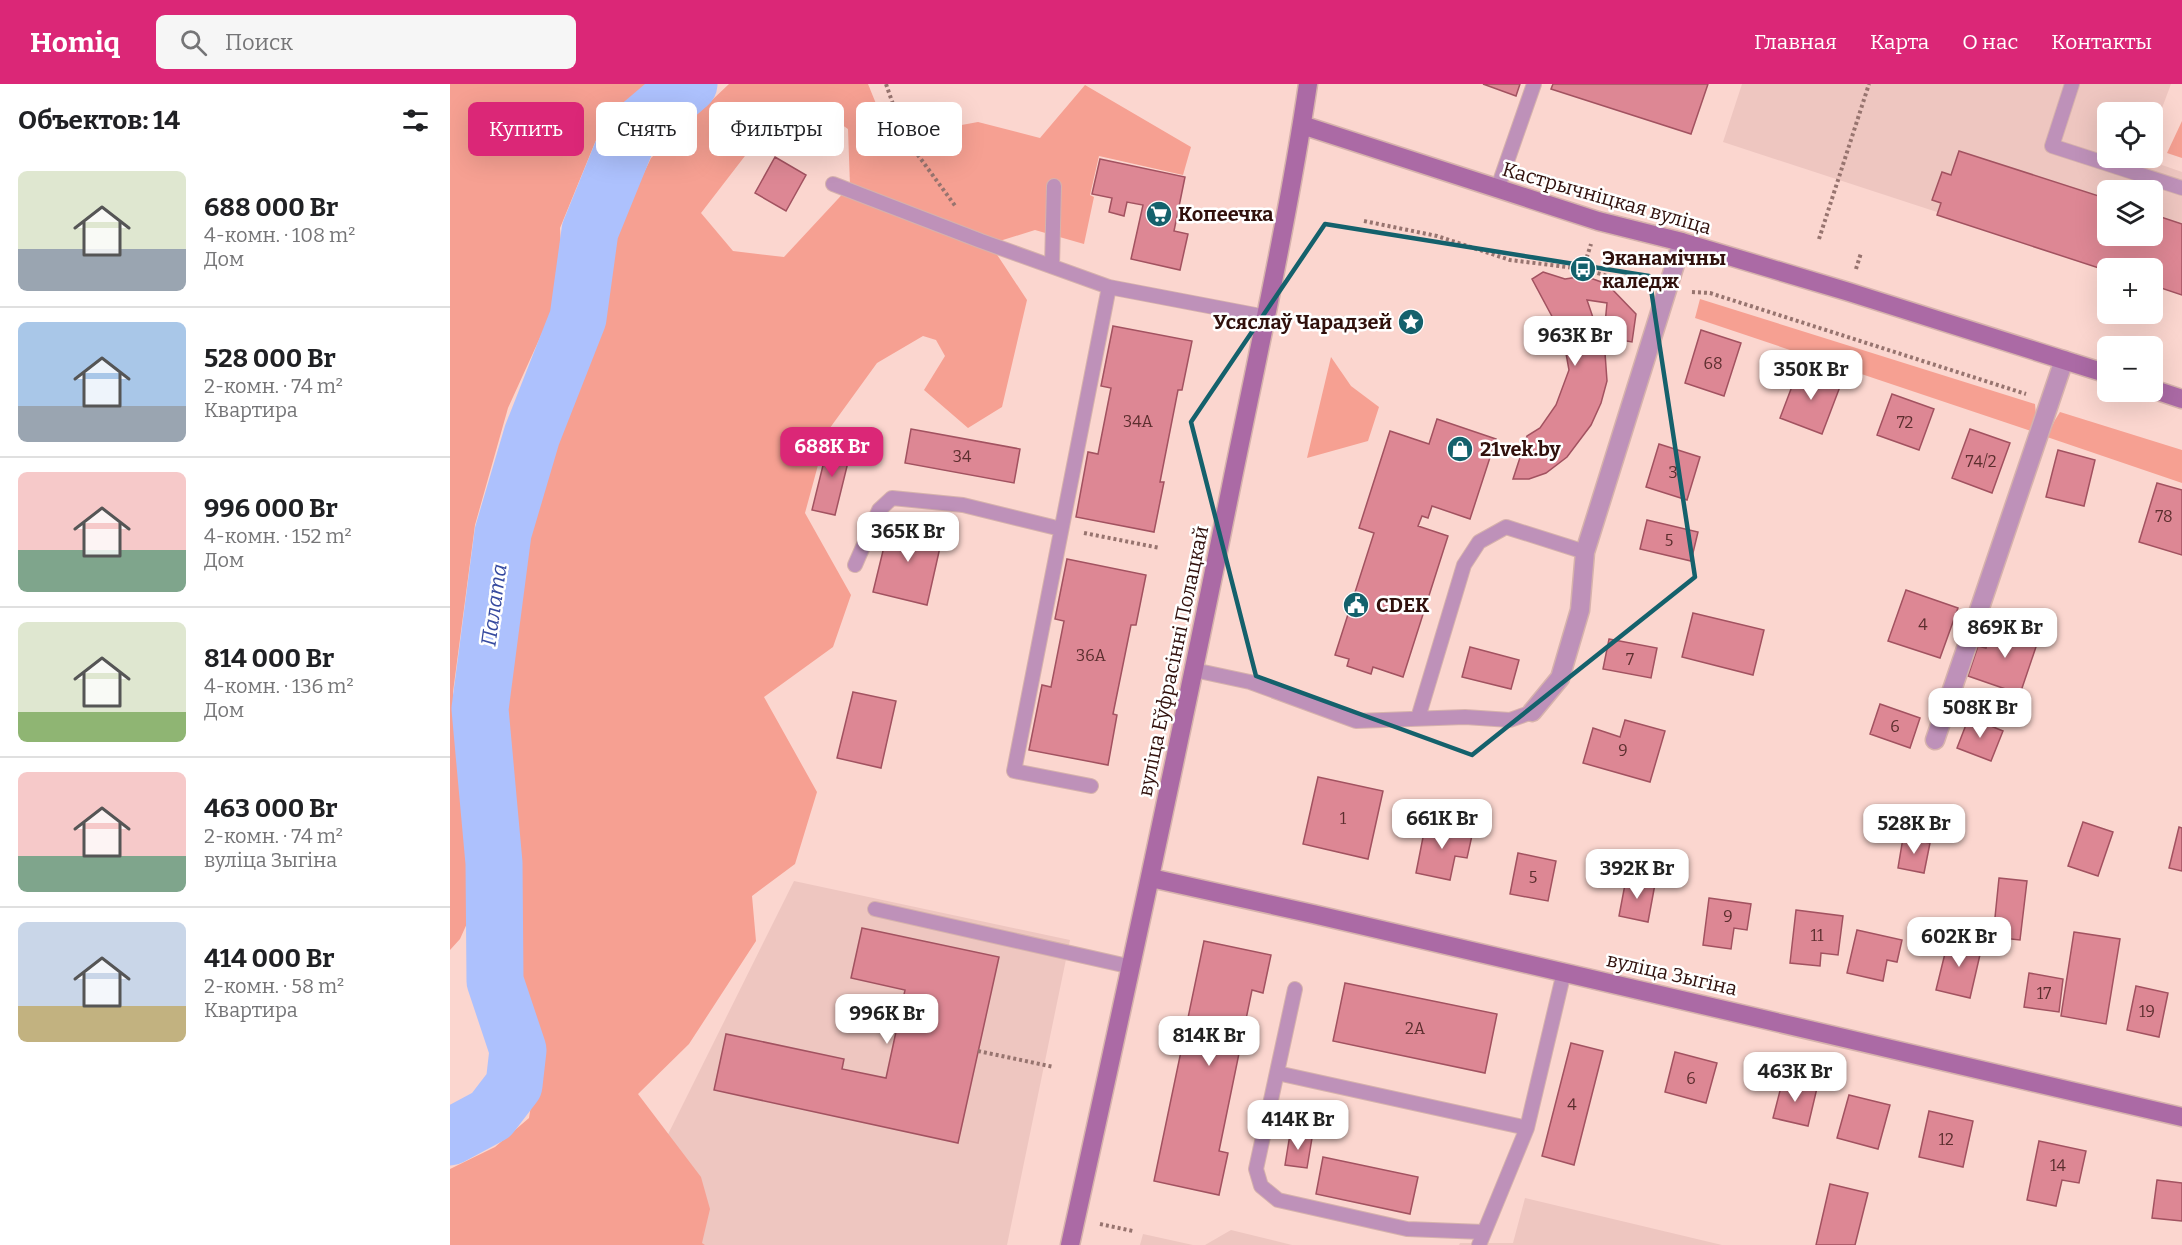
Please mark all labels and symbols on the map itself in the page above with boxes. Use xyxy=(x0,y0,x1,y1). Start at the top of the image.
street label: Кастрычніцкая вуліца xyxy=(1500,157,1714,239)
supermarket icon: Копеечка xyxy=(1144,199,1174,229)
place label: Копеечка xyxy=(1178,202,1274,226)
place label: Эканамічны каледж xyxy=(1602,246,1726,293)
bus stop icon: Эканамічны каледж xyxy=(1568,254,1598,284)
place icon: Усяслаў Чарадзей xyxy=(1396,307,1426,337)
place label: Усяслаў Чарадзей xyxy=(1213,310,1392,334)
pin: 963K Br xyxy=(1520,316,1630,367)
pin: 350K Br xyxy=(1756,350,1866,401)
house number: 68 xyxy=(1703,354,1723,373)
house number: 34А xyxy=(1123,412,1154,431)
house number: 72 xyxy=(1897,413,1913,432)
pin: 688K Br xyxy=(777,427,887,478)
shop icon: 21vek.by xyxy=(1445,434,1475,464)
place label: 21vek.by xyxy=(1480,437,1562,461)
house number: 34 xyxy=(953,447,972,466)
house number: 74/2 xyxy=(1966,452,1996,471)
house number: 3 xyxy=(1668,463,1678,482)
house number: 78 xyxy=(2155,507,2173,526)
pin: 365K Br xyxy=(853,512,963,563)
street label: вуліца Еўфрасінні Полацкай xyxy=(1133,524,1213,798)
house number: 5 xyxy=(1665,531,1673,550)
water label: Палата xyxy=(475,562,513,648)
public building icon: CDEK xyxy=(1341,590,1371,620)
place label: CDEK xyxy=(1376,593,1430,617)
pin: 869K Br xyxy=(1950,608,2060,659)
house number: 4 xyxy=(1918,615,1928,634)
house number: 36А xyxy=(1076,646,1107,665)
house number: 7 xyxy=(1626,650,1634,669)
pin: 508K Br xyxy=(1925,688,2035,739)
house number: 6 xyxy=(1890,717,1900,736)
house number: 9 xyxy=(1618,741,1628,760)
pin: 661K Br xyxy=(1387,799,1497,850)
pin: 528K Br xyxy=(1859,804,1969,855)
house number: 1 xyxy=(1340,809,1347,828)
pin: 392K Br xyxy=(1582,849,1692,900)
house number: 5 xyxy=(1529,868,1537,887)
house number: 9 xyxy=(1723,907,1733,926)
pin: 602K Br xyxy=(1904,917,2014,968)
house number: 11 xyxy=(1811,926,1824,945)
street label: вуліца Зыгіна xyxy=(1604,947,1740,1001)
house number: 17 xyxy=(2037,984,2051,1003)
pin: 996K Br xyxy=(832,994,942,1045)
house number: 19 xyxy=(2139,1002,2155,1021)
pin: 814K Br xyxy=(1154,1016,1264,1067)
house number: 2А xyxy=(1405,1019,1426,1038)
pin: 463K Br xyxy=(1740,1052,1850,1103)
house number: 6 xyxy=(1686,1069,1696,1088)
house number: 4 xyxy=(1567,1095,1577,1114)
pin: 414K Br xyxy=(1243,1100,1353,1151)
house number: 12 xyxy=(1938,1130,1954,1149)
house number: 14 xyxy=(2050,1156,2067,1175)

